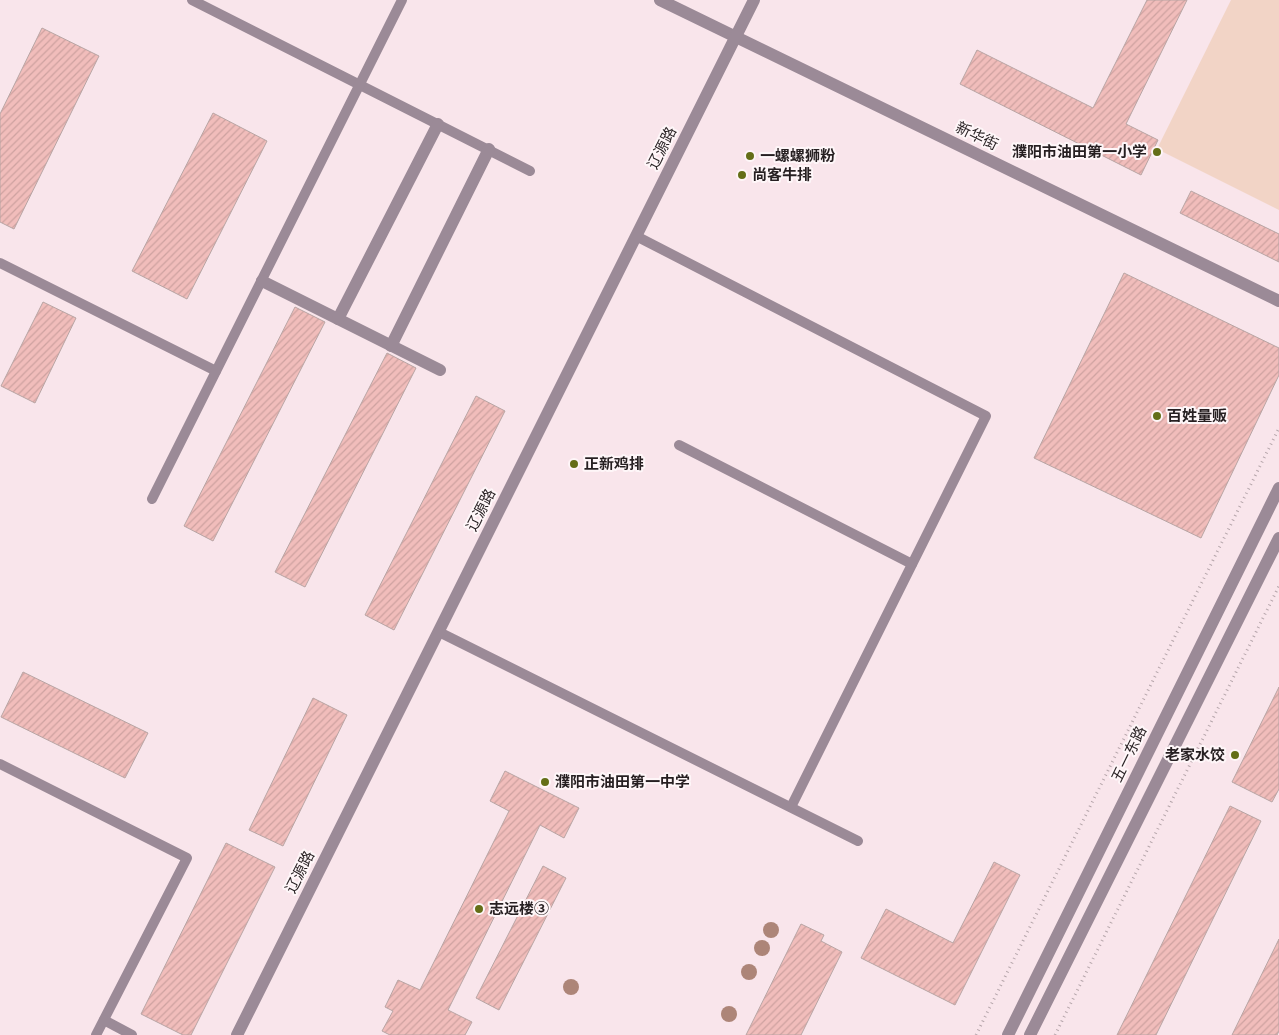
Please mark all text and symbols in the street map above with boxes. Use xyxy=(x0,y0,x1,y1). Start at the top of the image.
street label: 新华街 xyxy=(953,118,1001,153)
street label: 辽源路 xyxy=(644,124,679,172)
place label: 濮阳市油田第一小学 xyxy=(1012,143,1147,160)
marker: 濮阳市油田第一小学 xyxy=(1151,146,1163,158)
place label: 一螺螺狮粉 xyxy=(760,147,836,164)
marker: 一螺螺狮粉 xyxy=(744,150,756,162)
place label: 尚客牛排 xyxy=(752,166,812,183)
marker: 尚客牛排 xyxy=(736,169,748,181)
place label: 百姓量贩 xyxy=(1167,407,1227,424)
marker: 百姓量贩 xyxy=(1151,410,1163,422)
place label: 正新鸡排 xyxy=(584,455,644,472)
marker: 正新鸡排 xyxy=(568,458,580,470)
street label: 辽源路 xyxy=(463,486,498,534)
street label: 五一东路 xyxy=(1108,723,1149,784)
place label: 老家水饺 xyxy=(1165,746,1225,763)
marker: 老家水饺 xyxy=(1229,749,1241,761)
place label: 濮阳市油田第一中学 xyxy=(555,773,690,790)
marker: 濮阳市油田第一中学 xyxy=(539,776,551,788)
street label: 辽源路 xyxy=(282,848,317,896)
place label: 志远楼③ xyxy=(489,900,549,917)
marker: 志远楼③ xyxy=(473,903,485,915)

